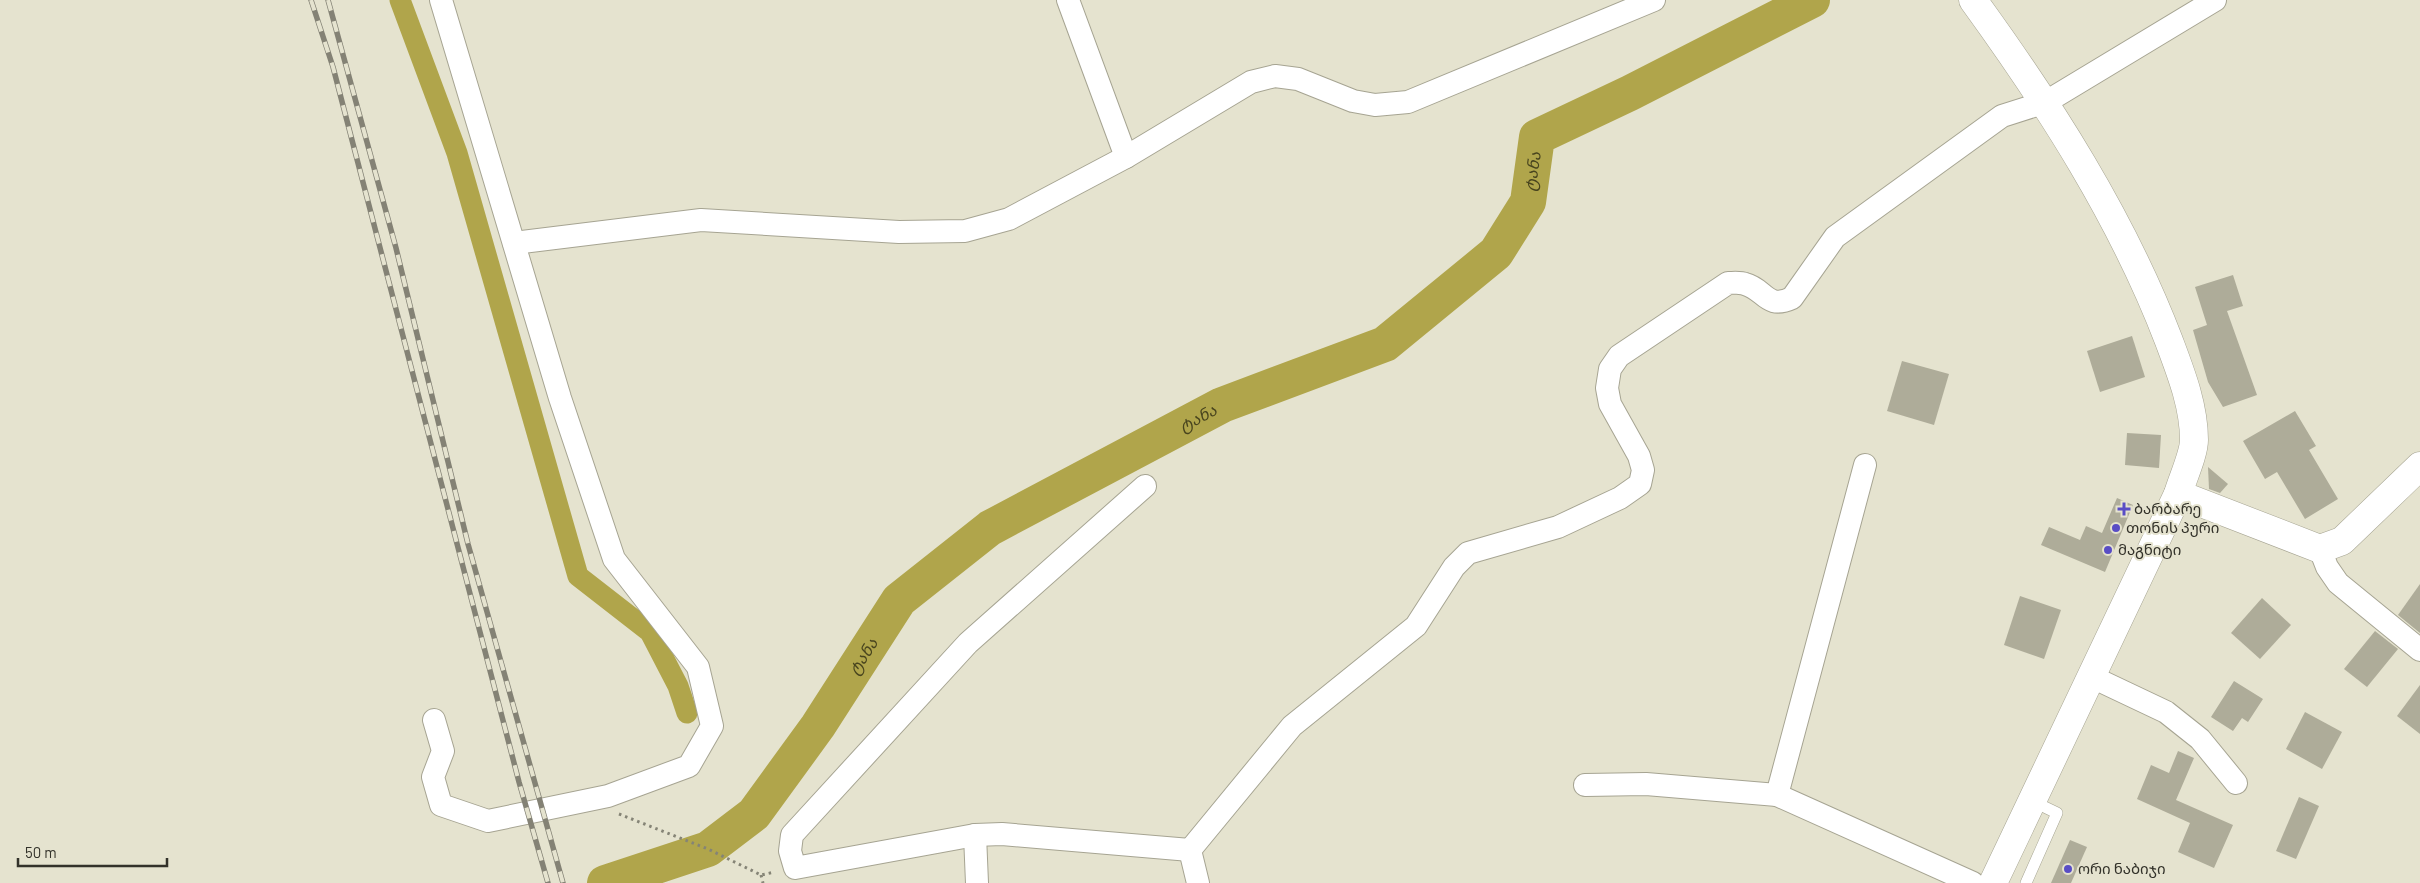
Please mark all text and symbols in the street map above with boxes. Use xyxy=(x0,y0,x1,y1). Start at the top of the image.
water label: ტანა xyxy=(1520,150,1544,193)
water label: ტანა xyxy=(1176,400,1220,436)
place label: ბარბარე xyxy=(2134,499,2201,518)
marker: ბარბარე xyxy=(2118,503,2130,515)
place label: თონის პური xyxy=(2126,518,2219,537)
marker: თონის პური xyxy=(2110,522,2122,534)
place label: მაგნიტი xyxy=(2118,540,2181,559)
marker: მაგნიტი xyxy=(2102,544,2114,556)
water label: ტანა xyxy=(844,634,881,678)
scale bar xyxy=(18,836,166,868)
text: 50 m xyxy=(25,843,57,861)
place label: ორი ნაბიჯი xyxy=(2078,859,2166,878)
marker: ორი ნაბიჯი xyxy=(2062,863,2074,875)

